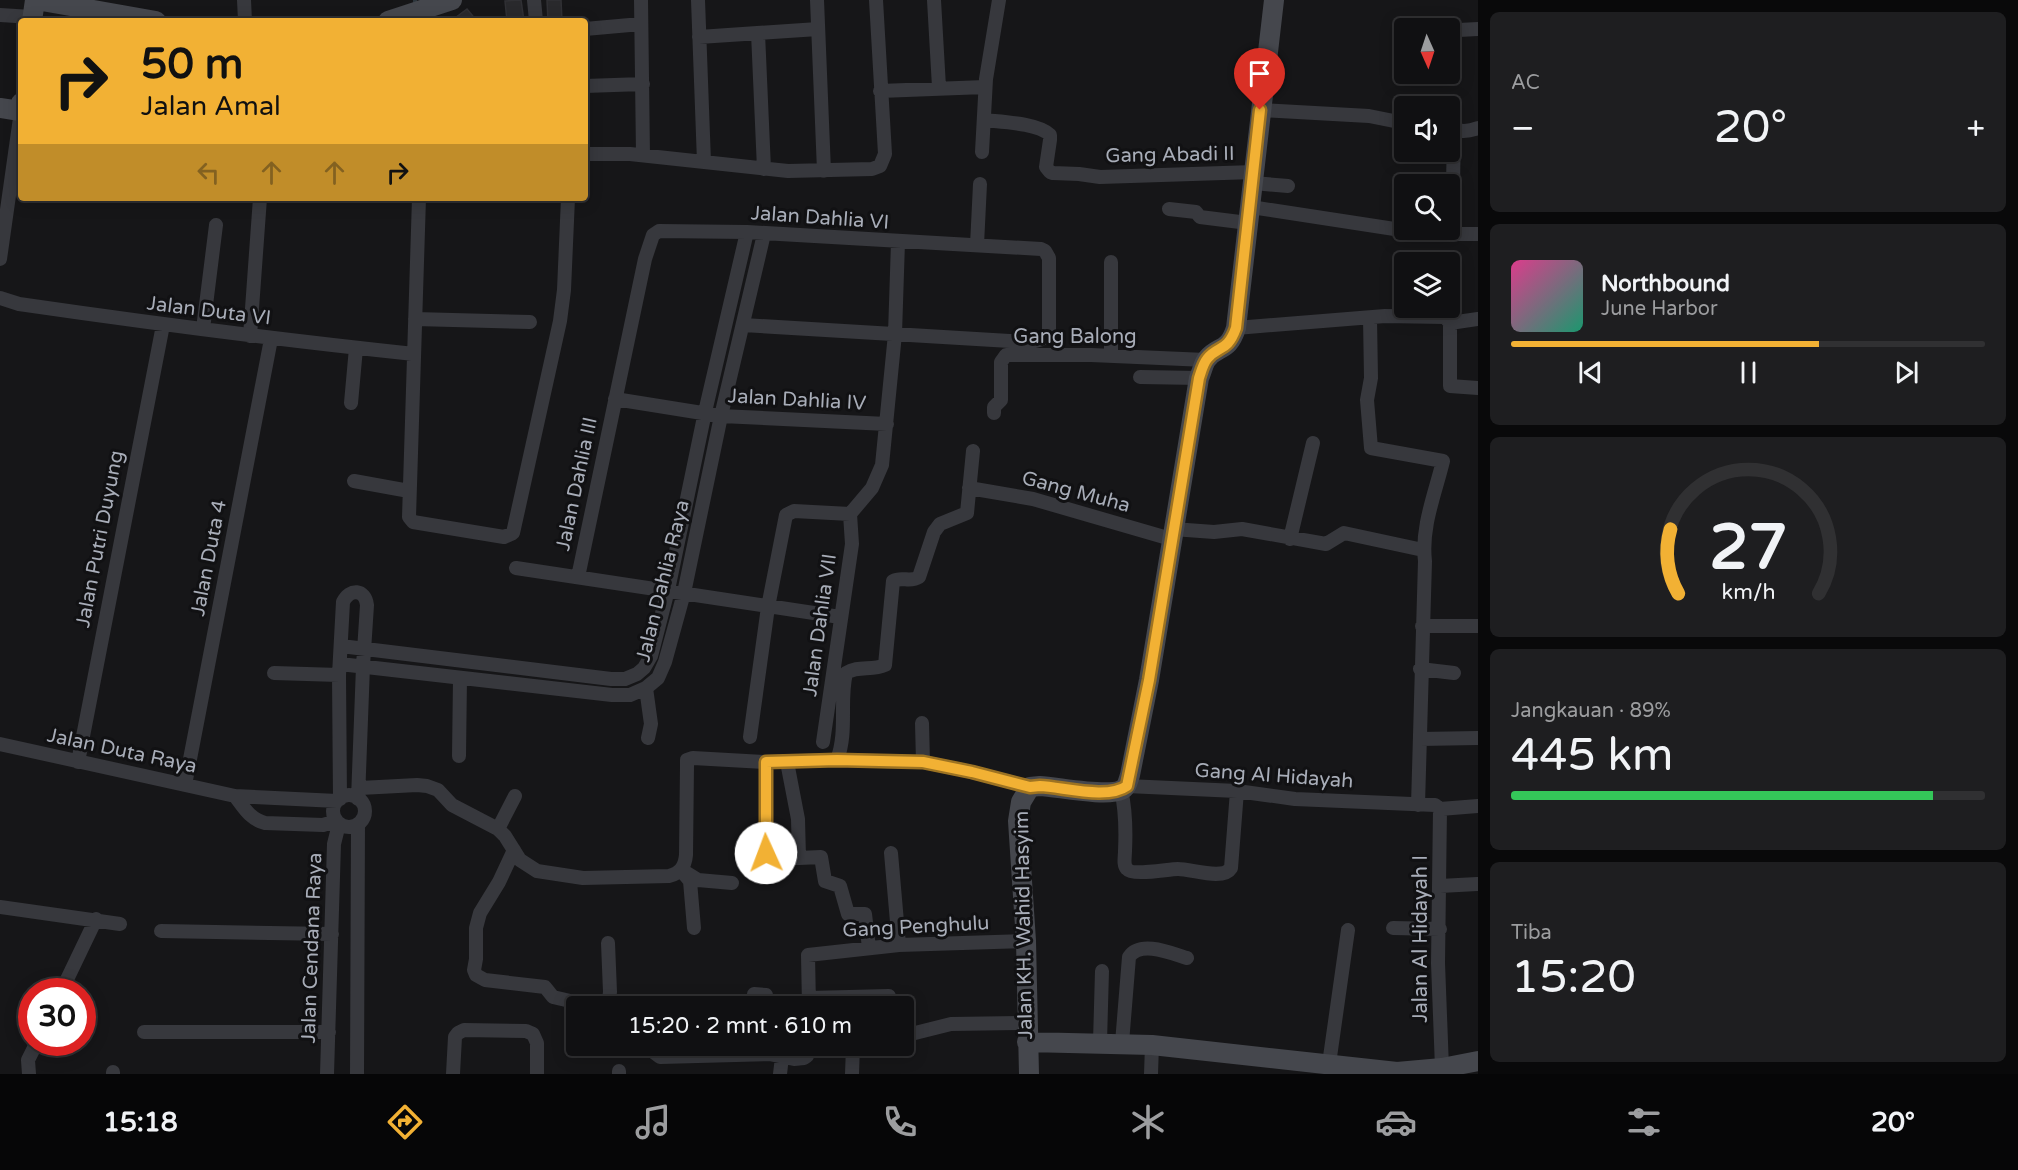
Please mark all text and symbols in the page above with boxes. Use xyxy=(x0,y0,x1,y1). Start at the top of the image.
north arrow xyxy=(1394,18,1460,84)
map controls xyxy=(1394,18,1460,318)
text: 50 m xyxy=(141,39,243,90)
icon: right xyxy=(42,42,120,120)
pin xyxy=(1234,48,1285,110)
icon: arrive xyxy=(1243,57,1276,90)
text: AC xyxy=(1511,71,1540,95)
text: Jalan Amal xyxy=(141,90,281,123)
button: sound xyxy=(1394,96,1460,162)
text: 20° xyxy=(1714,101,1787,155)
text: − xyxy=(1511,109,1535,148)
text: + xyxy=(1966,109,1985,148)
street label: Gang Abadi II xyxy=(1105,142,1235,168)
icon: left xyxy=(192,156,225,189)
icon: ahead xyxy=(255,156,288,189)
icon: ahead xyxy=(318,156,351,189)
icon: right xyxy=(381,156,414,189)
button: search xyxy=(1394,174,1460,240)
street label: Jalan Dahlia VI xyxy=(750,201,890,235)
button: layers xyxy=(1394,252,1460,318)
text: Northbound xyxy=(1601,271,1730,297)
street label: Jalan Duta VI xyxy=(146,291,272,331)
text: June Harbor xyxy=(1601,297,1718,321)
street label: Gang Balong xyxy=(1013,325,1137,349)
icon: previous xyxy=(1574,356,1607,389)
icon: pause xyxy=(1732,356,1765,389)
icon: next xyxy=(1890,356,1923,389)
street label: Jalan Dahlia IV xyxy=(727,384,867,416)
street label: Jalan Dahlia III xyxy=(551,415,603,553)
street label: Jalan Putri Duyung xyxy=(71,448,129,630)
street label: Gang Muha xyxy=(1019,466,1133,518)
street label: Jalan Duta 4 xyxy=(186,498,232,618)
street label: Jalan Dahlia Raya xyxy=(631,498,695,664)
text: 27 xyxy=(1709,511,1787,586)
street label: Jalan Dahlia VII xyxy=(798,552,842,698)
text: km/h xyxy=(1721,579,1775,605)
text: Jangkauan · 89% xyxy=(1511,699,1671,723)
street label: Jalan Duta Raya xyxy=(45,723,199,779)
text: 445 km xyxy=(1511,729,1673,783)
street label: Gang Al Hidayah xyxy=(1194,758,1354,794)
street label: Jalan KH. Wahid Hasyim xyxy=(1010,810,1038,1040)
position arrow xyxy=(734,821,798,885)
street label: Jalan Cendana Raya xyxy=(297,852,327,1044)
street label: Jalan Al Hidayah I xyxy=(1409,855,1433,1023)
street label: Gang Penghulu xyxy=(842,911,990,943)
text: Tiba xyxy=(1511,921,1552,945)
text: 15:20 xyxy=(1511,951,1636,1005)
speed limit sign: 30 xyxy=(18,978,96,1056)
text: 15:20 · 2 mnt · 610 m xyxy=(628,1013,852,1039)
icon: directions xyxy=(384,1101,426,1143)
icon: music xyxy=(632,1101,674,1143)
icon: phone xyxy=(879,1101,921,1143)
icon: climate xyxy=(1127,1101,1169,1143)
icon: car xyxy=(1375,1101,1417,1143)
icon: filters xyxy=(1623,1101,1665,1143)
text: 15:18 xyxy=(103,1106,178,1139)
text: 20° xyxy=(1871,1106,1915,1139)

